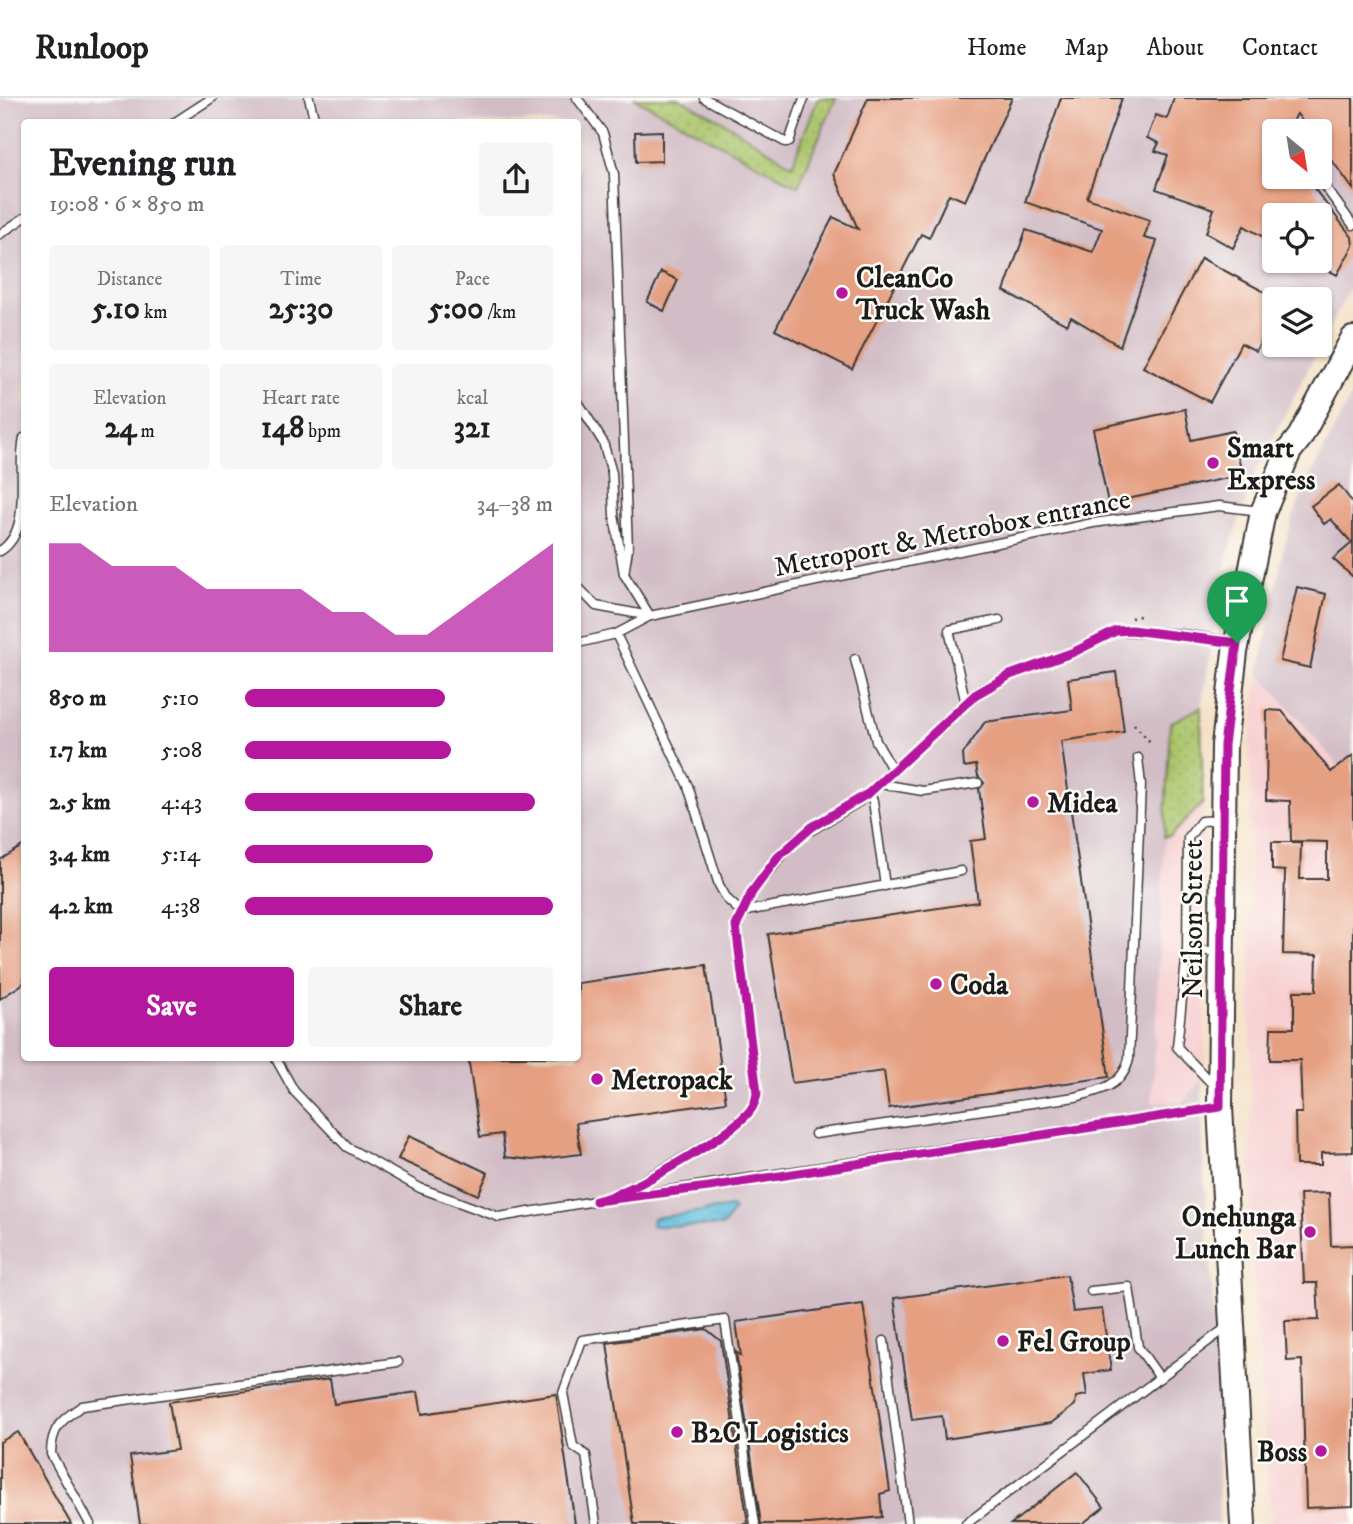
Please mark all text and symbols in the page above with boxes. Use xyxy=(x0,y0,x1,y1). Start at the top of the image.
text: Runloop xyxy=(35,28,149,69)
text: Home xyxy=(967,33,1026,63)
text: Map xyxy=(1064,33,1109,63)
text: About xyxy=(1147,33,1204,63)
text: Contact xyxy=(1242,33,1318,63)
north arrow xyxy=(1262,119,1332,189)
map controls xyxy=(1262,119,1332,357)
text: Evening run xyxy=(49,140,236,188)
button: share xyxy=(479,142,553,216)
text: 19:08 · 6 × 850 m xyxy=(49,190,204,219)
button: locate xyxy=(1262,203,1332,273)
place label: CleanCo Truck Wash xyxy=(855,261,990,328)
text: Distance xyxy=(97,268,162,291)
text: Time xyxy=(280,268,322,291)
text: Pace xyxy=(455,268,490,291)
marker: CleanCo Truck Wash xyxy=(834,285,850,301)
button: layers xyxy=(1262,287,1332,357)
text: 5.10 xyxy=(92,291,140,328)
text: 25:30 xyxy=(269,291,333,328)
text: 5:00 xyxy=(428,291,483,328)
text: km xyxy=(140,301,168,324)
text: /km xyxy=(483,301,516,324)
text: Elevation xyxy=(93,387,166,410)
text: Heart rate xyxy=(262,387,340,410)
text: kcal xyxy=(457,387,488,410)
text: 24 xyxy=(104,410,136,447)
text: 148 xyxy=(261,410,304,447)
text: 321 xyxy=(454,410,491,447)
text: m xyxy=(136,420,155,443)
text: bpm xyxy=(304,420,341,443)
place label: Smart Express xyxy=(1227,431,1316,498)
marker: Smart Express xyxy=(1205,455,1221,471)
street label: Metroport & Metrobox entrance xyxy=(771,482,1133,585)
text: Elevation xyxy=(49,490,138,519)
text: 34–38 m xyxy=(477,490,553,519)
pin xyxy=(1207,571,1267,643)
icon: arrive xyxy=(1218,582,1256,620)
text: 850 m xyxy=(49,684,107,713)
text: 5:10 xyxy=(161,684,199,713)
text: 1.7 km xyxy=(49,736,107,765)
text: 5:08 xyxy=(161,736,202,765)
place label: Midea xyxy=(1047,786,1118,821)
text: 2.5 km xyxy=(49,788,111,817)
text: 4:43 xyxy=(161,788,202,817)
marker: Midea xyxy=(1025,794,1041,810)
street label: Neilson Street xyxy=(1176,839,1211,999)
text: 3.4 km xyxy=(49,840,110,869)
text: 5:14 xyxy=(161,840,200,869)
text: 4.2 km xyxy=(49,892,113,921)
text: 4:38 xyxy=(161,892,200,921)
button: Save xyxy=(49,967,294,1047)
button: Share xyxy=(308,967,553,1047)
place label: Coda xyxy=(950,968,1009,1003)
marker: Coda xyxy=(928,976,944,992)
place label: Metropack xyxy=(611,1063,734,1098)
marker: Metropack xyxy=(589,1071,605,1087)
place label: Onehunga Lunch Bar xyxy=(1175,1200,1297,1267)
marker: Onehunga Lunch Bar xyxy=(1302,1224,1318,1240)
place label: Fel Group xyxy=(1017,1325,1131,1360)
marker: Fel Group xyxy=(995,1333,1011,1349)
place label: B2C Logistics xyxy=(691,1416,849,1451)
marker: B2C Logistics xyxy=(669,1424,685,1440)
place label: Boss xyxy=(1257,1435,1308,1470)
marker: Boss xyxy=(1313,1443,1329,1459)

